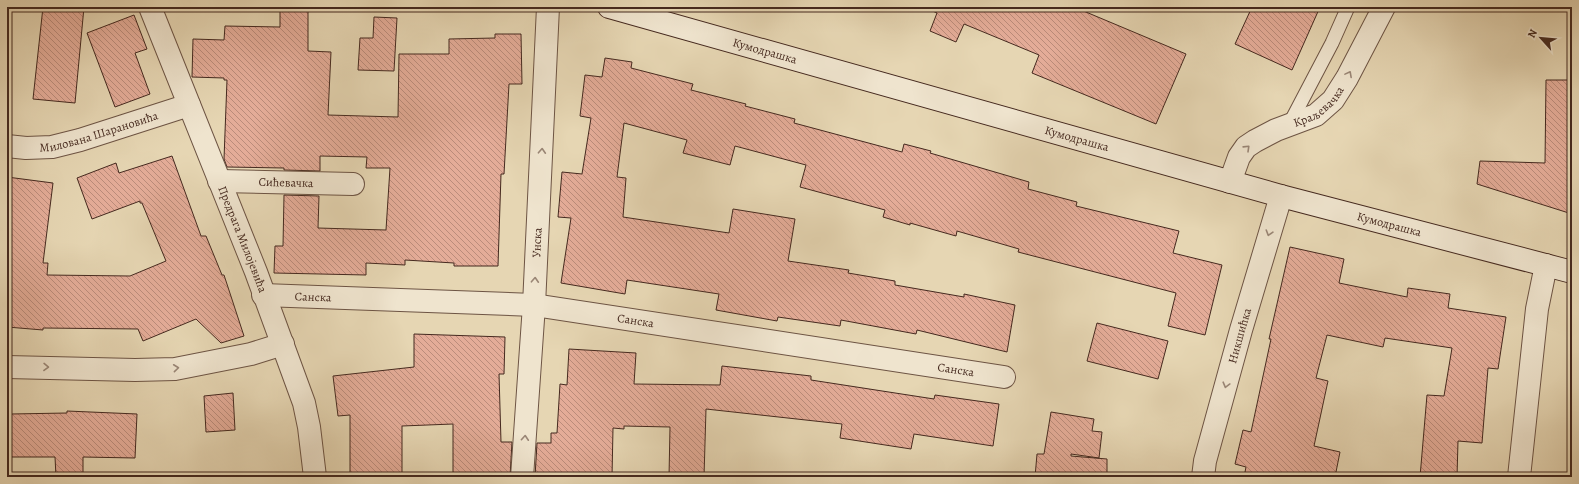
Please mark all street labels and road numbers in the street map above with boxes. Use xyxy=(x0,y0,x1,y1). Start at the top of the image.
street label: Кумодрашка xyxy=(731,34,799,68)
street label: Краљевачка xyxy=(1291,83,1348,131)
street label: Милована Шарановића xyxy=(39,107,161,155)
street label: Кумодрашка xyxy=(1043,122,1111,155)
street label: Сићевачка xyxy=(258,174,314,191)
street label: Предрага Милојевића xyxy=(214,183,271,295)
street label: Кумодрашка xyxy=(1355,208,1424,240)
street label: Унска xyxy=(528,227,546,258)
street label: Санска xyxy=(294,288,332,306)
street label: Никшићка xyxy=(1224,306,1255,365)
street label: Санска xyxy=(616,310,655,331)
street label: Санска xyxy=(936,359,976,380)

